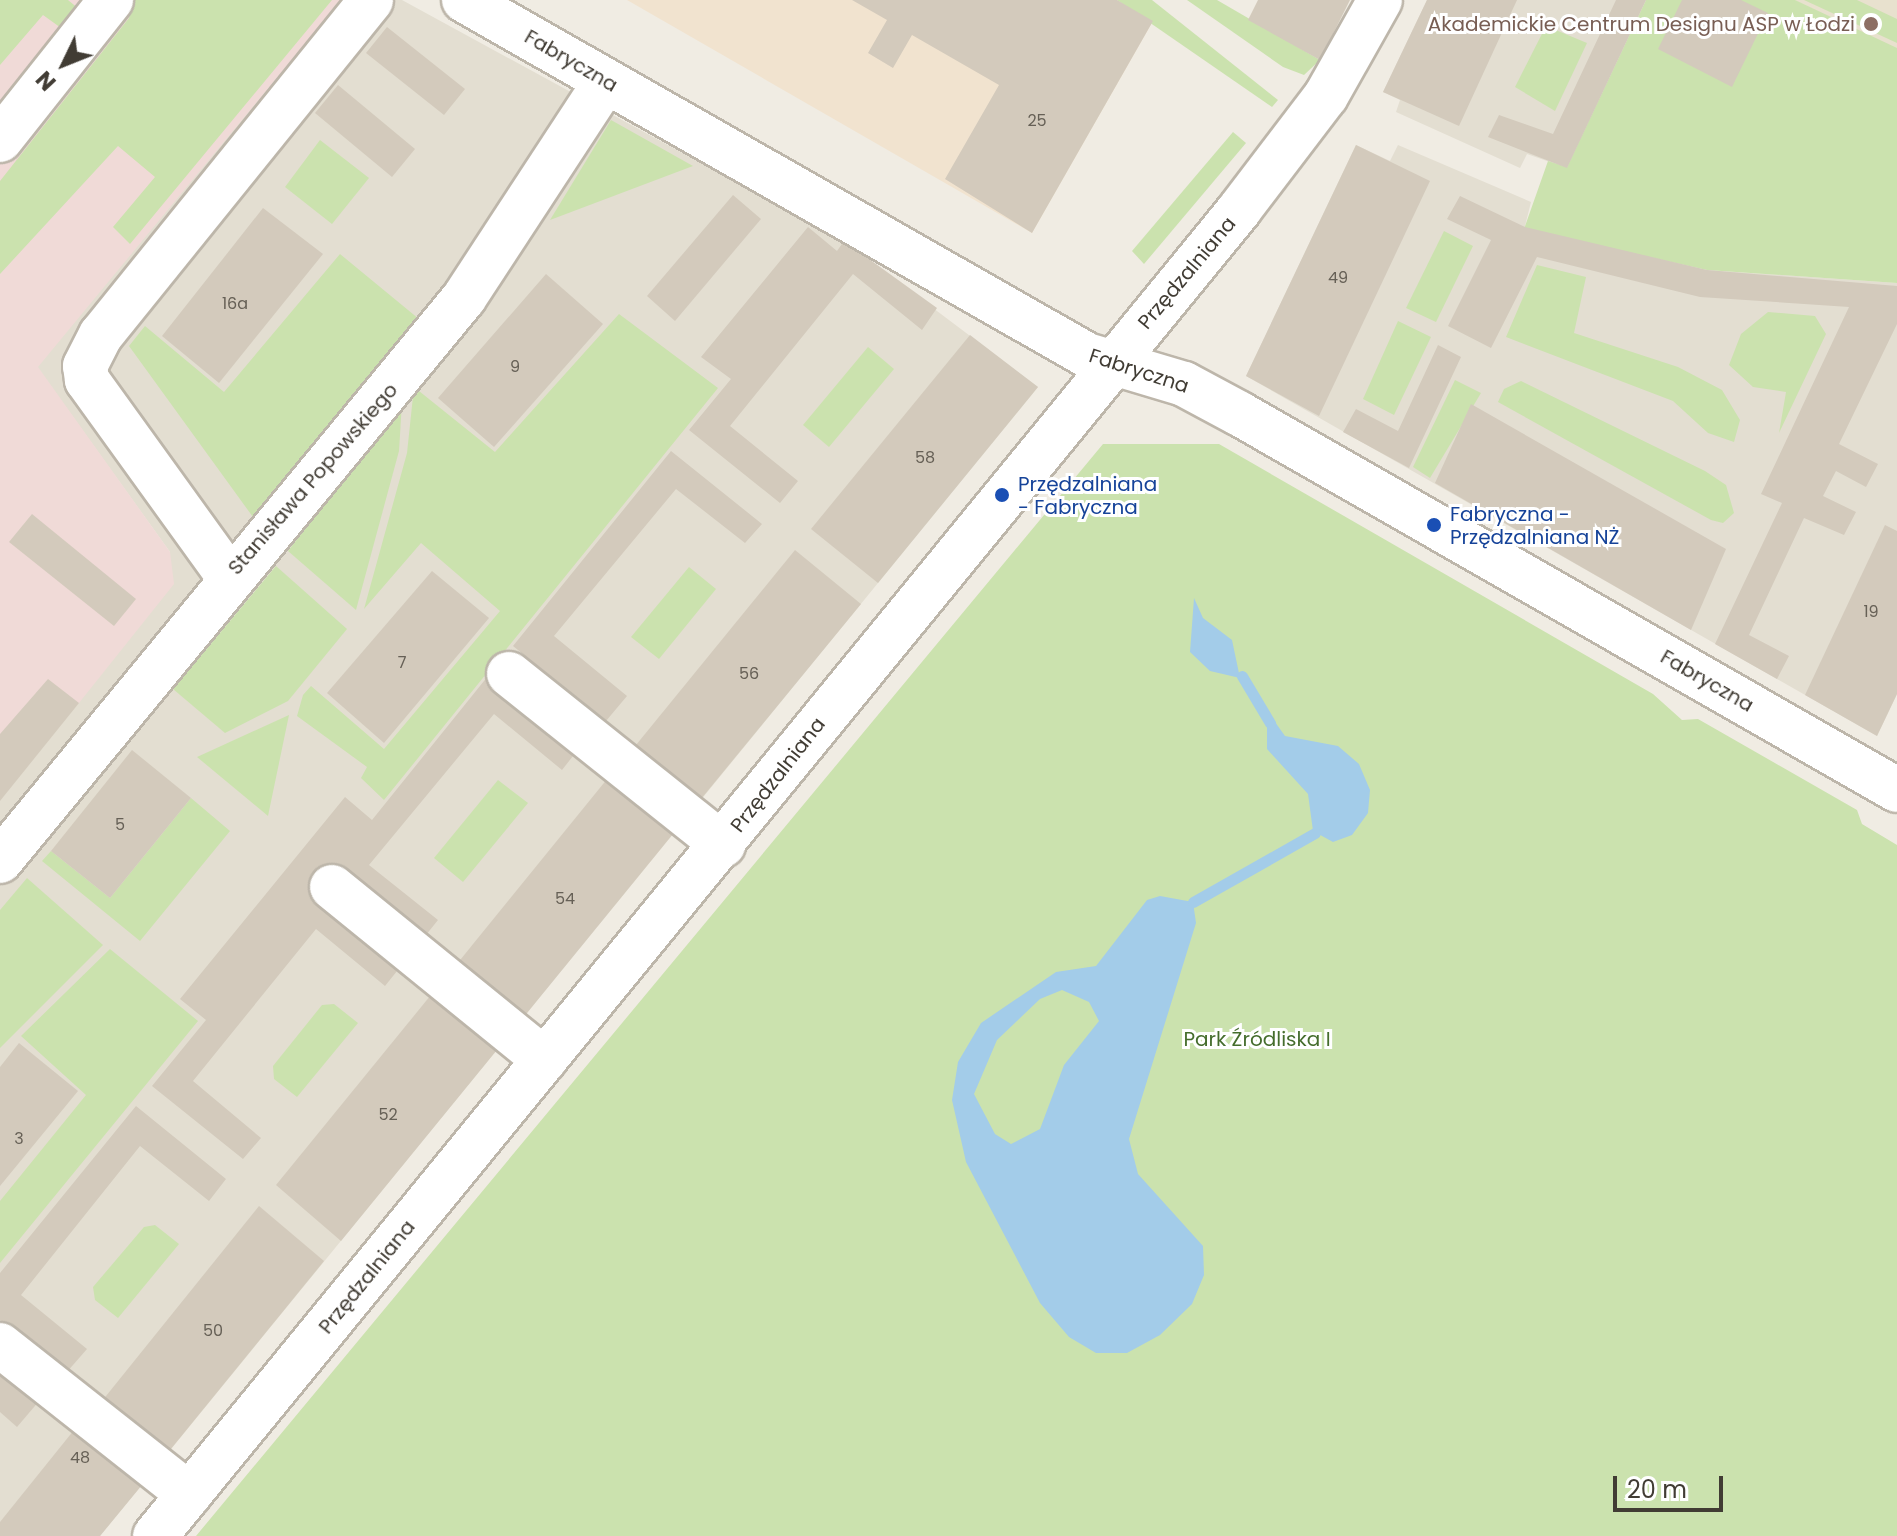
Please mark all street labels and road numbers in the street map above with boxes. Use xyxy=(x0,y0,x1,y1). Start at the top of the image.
street label: Fabryczna xyxy=(520,25,622,97)
street label: Przędzalniana xyxy=(1133,212,1241,334)
street label: Fabryczna xyxy=(1086,344,1192,398)
street label: Stanisława Popowskiego xyxy=(223,378,403,580)
street label: Fabryczna xyxy=(1656,645,1758,717)
street label: Przędzalniana xyxy=(726,713,830,837)
street label: Przędzalniana xyxy=(314,1215,420,1339)

